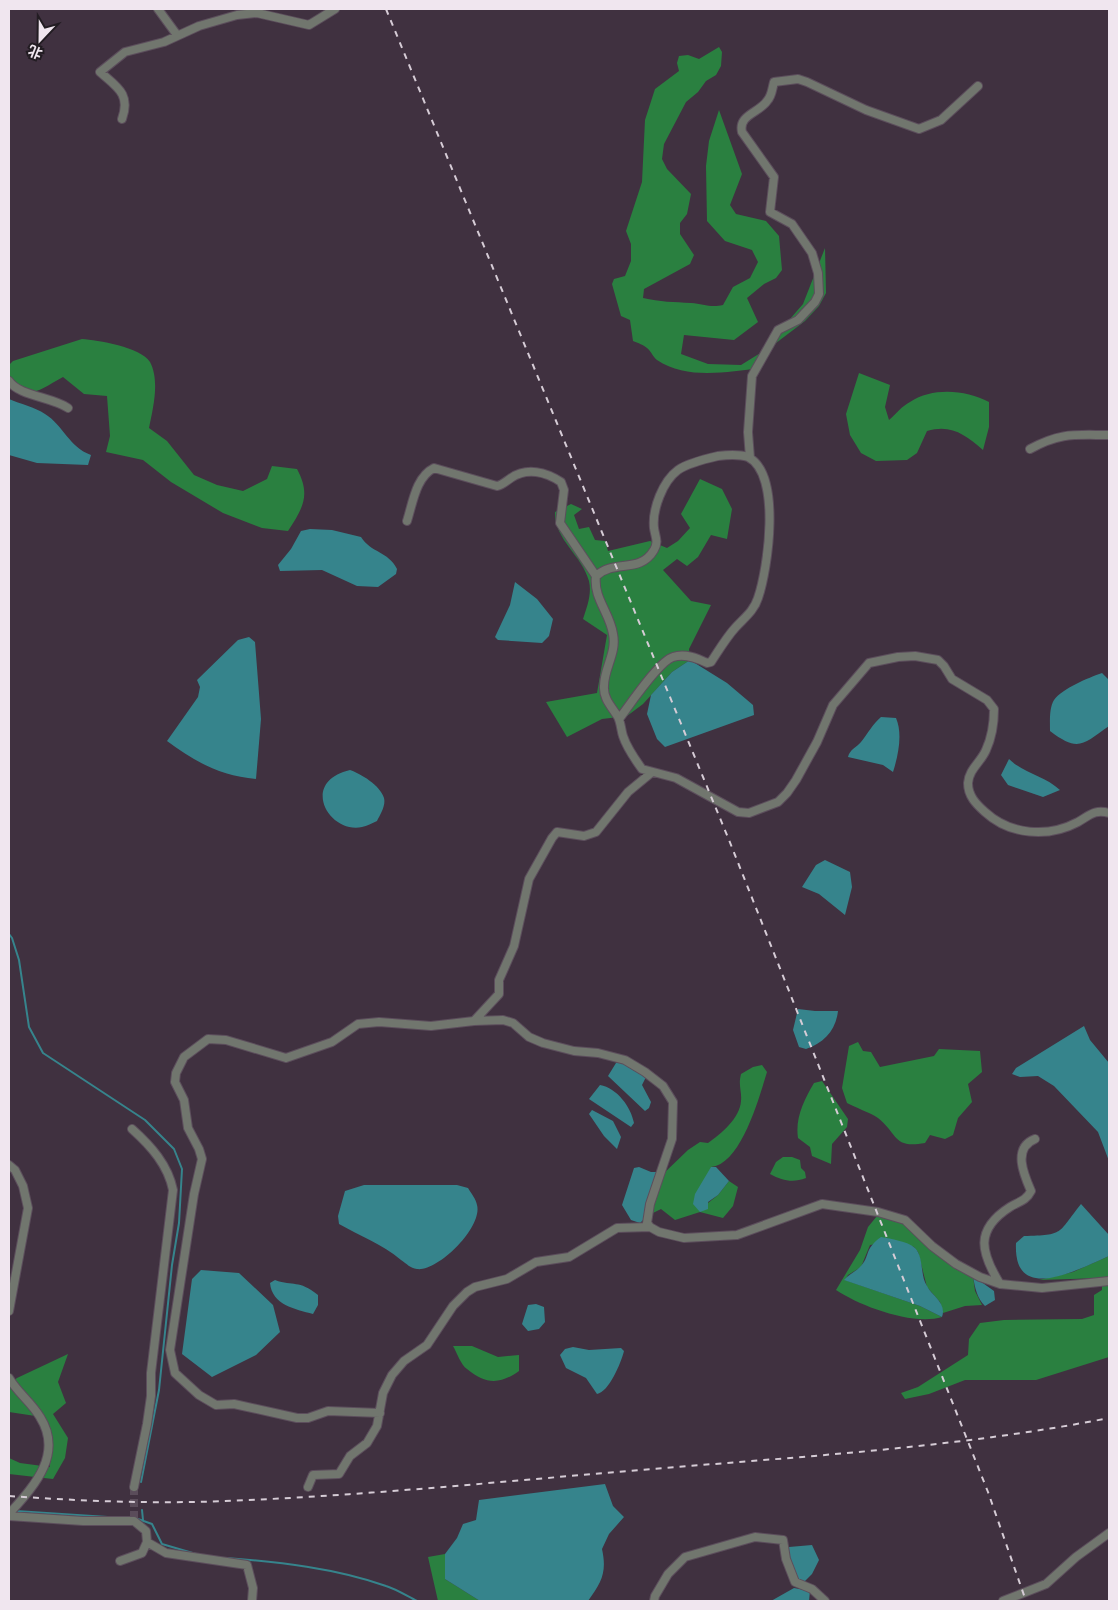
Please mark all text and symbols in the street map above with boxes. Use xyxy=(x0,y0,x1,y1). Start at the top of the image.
north arrow xyxy=(15,15,65,65)
text: 北 xyxy=(26,41,45,62)

